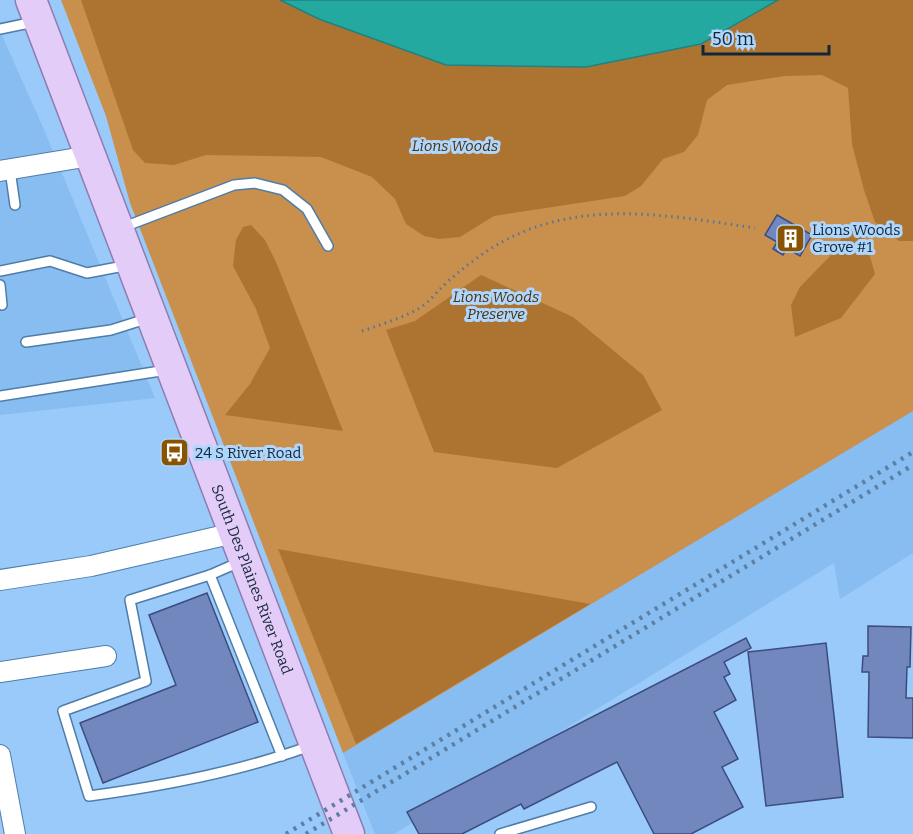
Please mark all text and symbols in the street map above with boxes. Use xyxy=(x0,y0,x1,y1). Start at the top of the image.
scale bar xyxy=(703,18,829,56)
text: 50 m xyxy=(712,28,754,50)
park label: Lions Woods xyxy=(412,137,498,155)
place label: Lions Woods Grove #1 xyxy=(812,221,900,256)
building icon: Lions Woods Grove #1 xyxy=(775,223,807,255)
park label: Lions Woods Preserve xyxy=(453,288,539,323)
bus stop icon: 24 S River Road xyxy=(158,437,190,469)
place label: 24 S River Road xyxy=(195,444,302,462)
street label: South Des Plaines River Road xyxy=(208,482,296,677)

